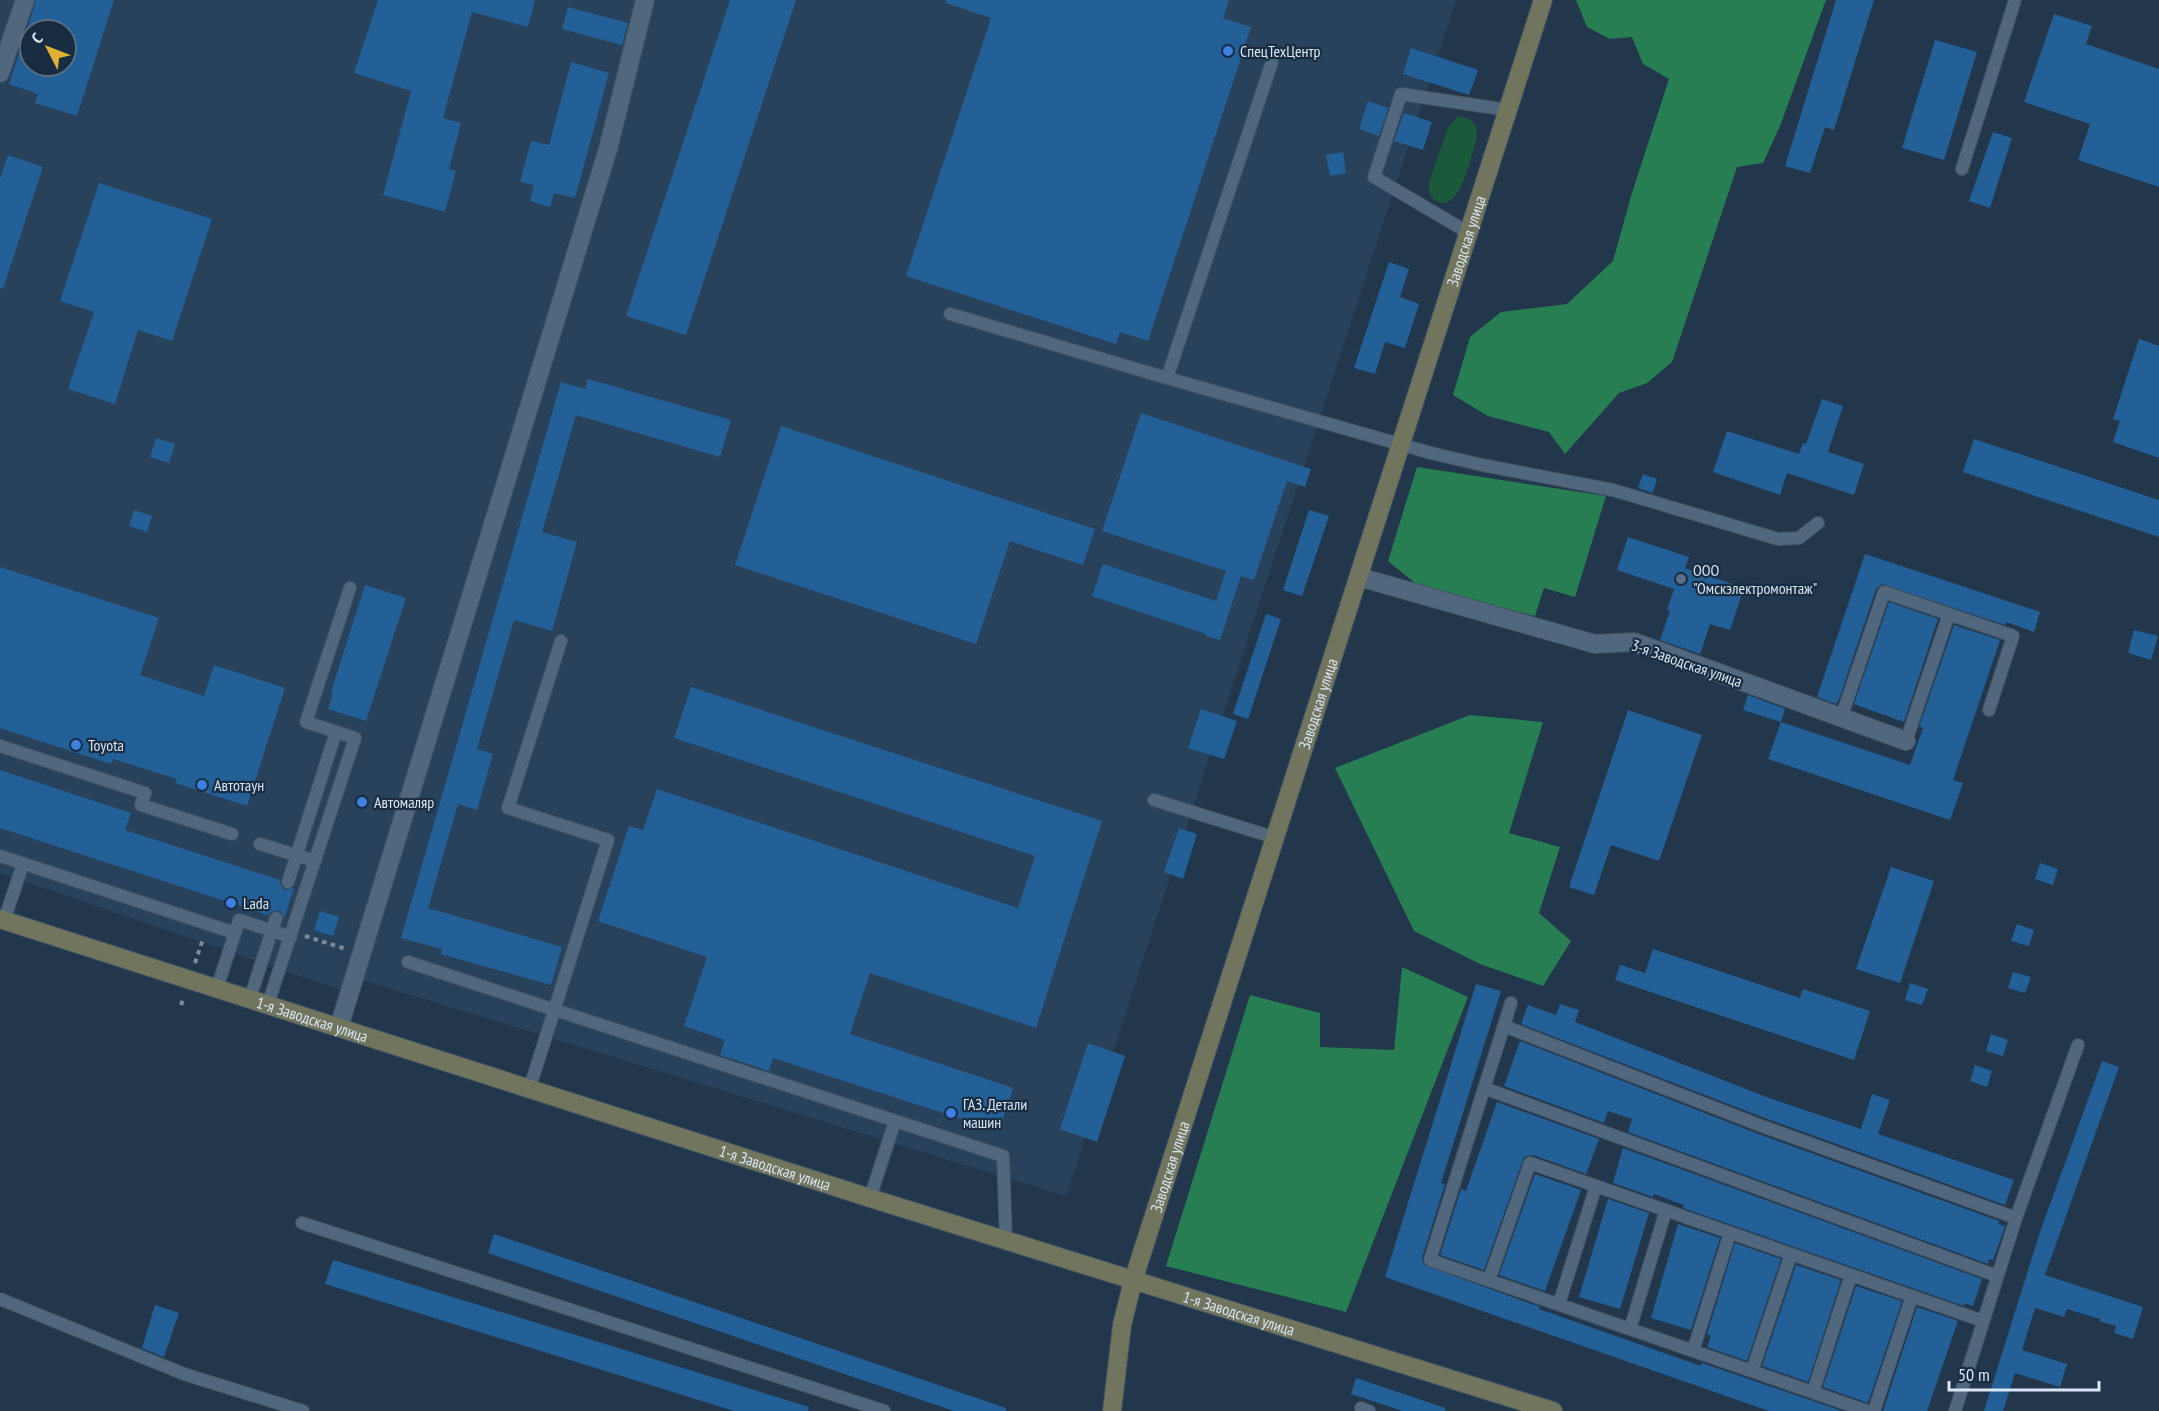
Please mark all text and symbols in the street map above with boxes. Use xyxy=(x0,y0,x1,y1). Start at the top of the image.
north arrow xyxy=(18,18,78,78)
text: С xyxy=(27,28,47,47)
place label: СпецТехЦентр xyxy=(1240,41,1321,61)
marker: СпецТехЦентр xyxy=(1221,44,1235,58)
street label: Заводская улица xyxy=(1442,193,1490,289)
place label: ООО "Омскэлектромонтаж" xyxy=(1693,560,1817,598)
marker: ООО "Омскэлектромонтаж" xyxy=(1674,572,1688,586)
street label: 3-я Заводская улица xyxy=(1629,635,1745,691)
street label: Заводская улица xyxy=(1294,656,1342,752)
place label: Toyota xyxy=(88,735,124,755)
marker: Toyota xyxy=(69,738,83,752)
place label: Автотаун xyxy=(214,775,264,795)
marker: Автотаун xyxy=(195,778,209,792)
place label: Автомаляр xyxy=(374,792,434,812)
marker: Автомаляр xyxy=(355,795,369,809)
place label: Lada xyxy=(243,893,269,913)
marker: Lada xyxy=(224,896,238,910)
street label: 1-я Заводская улица xyxy=(254,992,371,1046)
place label: ГАЗ. Детали машин xyxy=(963,1094,1027,1132)
marker: ГАЗ. Детали машин xyxy=(944,1106,958,1120)
street label: Заводская улица xyxy=(1146,1119,1194,1215)
street label: 1-я Заводская улица xyxy=(717,1140,833,1195)
street label: 1-я Заводская улица xyxy=(1181,1286,1297,1340)
scale bar xyxy=(1949,1354,2099,1392)
text: 50 m xyxy=(1958,1363,1990,1386)

